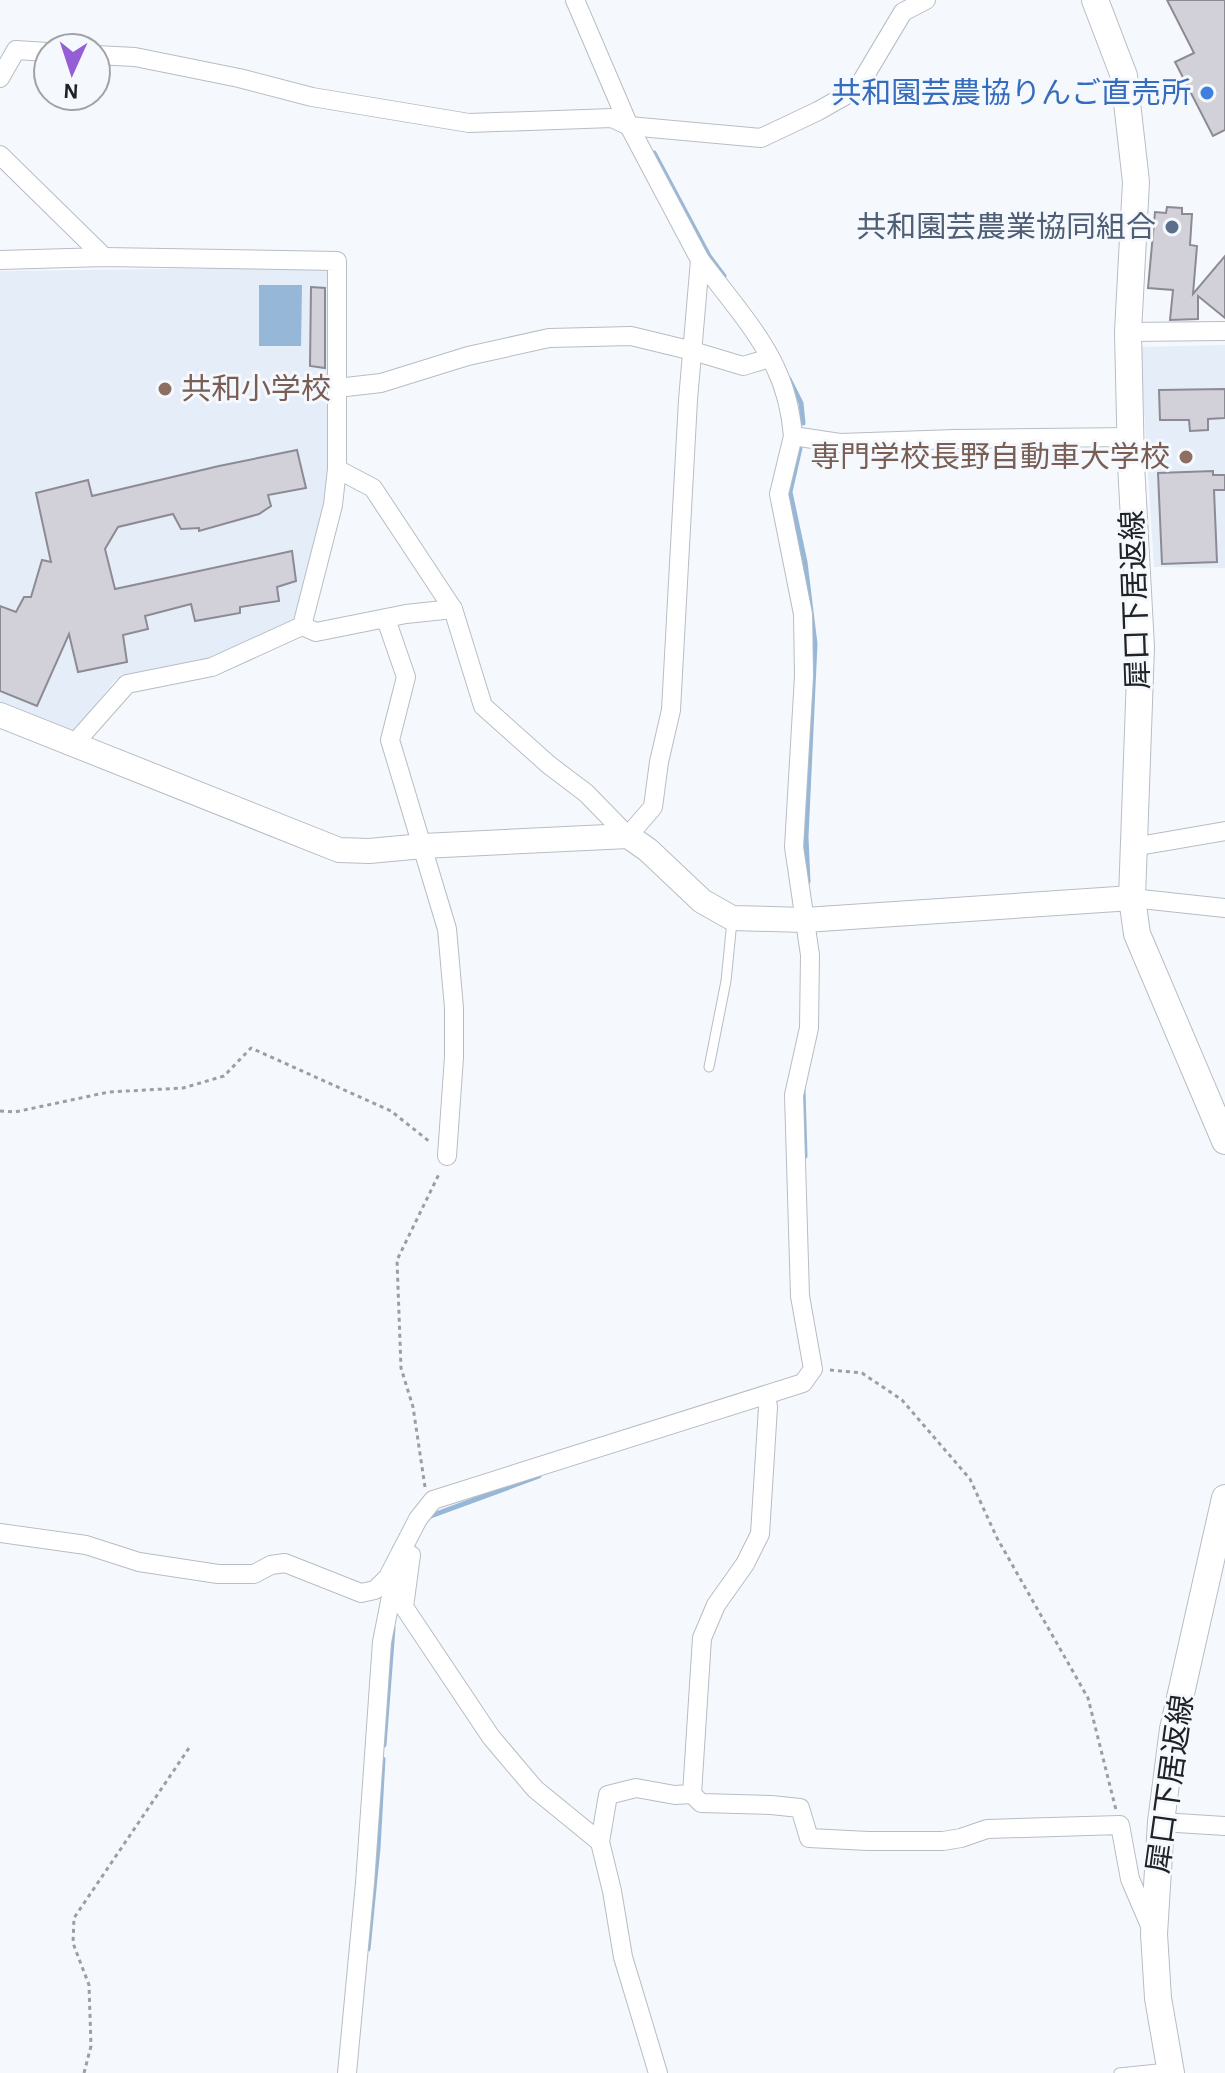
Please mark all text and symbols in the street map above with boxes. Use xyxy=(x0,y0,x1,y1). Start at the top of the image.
north arrow xyxy=(32,32,112,112)
place label: 共和園芸農協りんご直売所 xyxy=(831,77,1191,109)
text: N xyxy=(63,80,79,102)
marker: 共和園芸農協りんご直売所 xyxy=(1198,84,1216,102)
place label: 共和園芸農業協同組合 xyxy=(856,211,1156,243)
marker: 共和園芸農業協同組合 xyxy=(1163,218,1181,236)
place label: 共和小学校 xyxy=(181,373,331,405)
marker: 共和小学校 xyxy=(156,380,174,398)
place label: 専門学校長野自動車大学校 xyxy=(810,441,1170,473)
marker: 専門学校長野自動車大学校 xyxy=(1177,448,1195,466)
street label: 犀口下居返線 xyxy=(1116,509,1154,691)
street label: 犀口下居返線 xyxy=(1142,1693,1198,1875)

